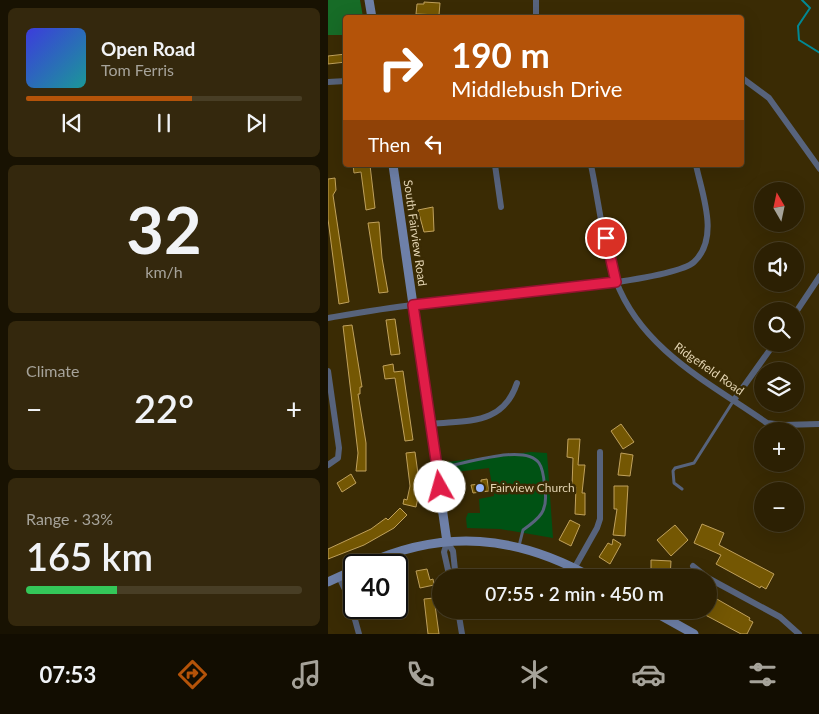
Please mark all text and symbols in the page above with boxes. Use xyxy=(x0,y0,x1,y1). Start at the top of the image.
text: 190 m xyxy=(451,33,550,75)
icon: right xyxy=(368,35,433,100)
text: Open Road xyxy=(101,37,195,60)
text: Tom Ferris xyxy=(101,60,174,79)
text: Middlebush Drive xyxy=(451,75,622,102)
icon: previous xyxy=(58,109,86,137)
icon: pause xyxy=(150,109,178,137)
icon: next xyxy=(242,109,270,137)
icon: left xyxy=(420,130,448,158)
text: Then xyxy=(368,133,410,156)
street label: South Fairview Road xyxy=(401,179,430,287)
north arrow xyxy=(754,182,804,232)
map controls xyxy=(754,182,804,532)
text: 32 xyxy=(126,190,202,268)
pin xyxy=(585,217,627,259)
icon: arrive xyxy=(592,224,620,252)
button: sound xyxy=(754,242,804,292)
text: km/h xyxy=(145,262,183,281)
button: search xyxy=(754,302,804,352)
street label: Ridgefield Road xyxy=(671,339,747,398)
text: Climate xyxy=(26,361,79,380)
button: layers xyxy=(754,362,804,412)
text: 22° xyxy=(134,385,194,431)
text: − xyxy=(26,392,42,426)
text: + xyxy=(286,392,302,426)
button: + xyxy=(754,422,804,472)
position arrow xyxy=(413,460,465,512)
place label: Fairview Church xyxy=(490,480,575,495)
marker: Fairview Church xyxy=(474,482,486,494)
button: − xyxy=(754,482,804,532)
text: Range · 33% xyxy=(26,509,113,528)
text: 165 km xyxy=(26,533,153,579)
speed limit sign: 40 xyxy=(343,554,408,619)
text: 07:55 · 2 min · 450 m xyxy=(485,582,664,605)
icon: directions xyxy=(175,657,210,692)
icon: music xyxy=(289,657,324,692)
icon: phone xyxy=(403,657,438,692)
icon: climate xyxy=(517,657,552,692)
icon: car xyxy=(631,657,666,692)
icon: filters xyxy=(745,657,780,692)
text: 07:53 xyxy=(39,661,96,688)

